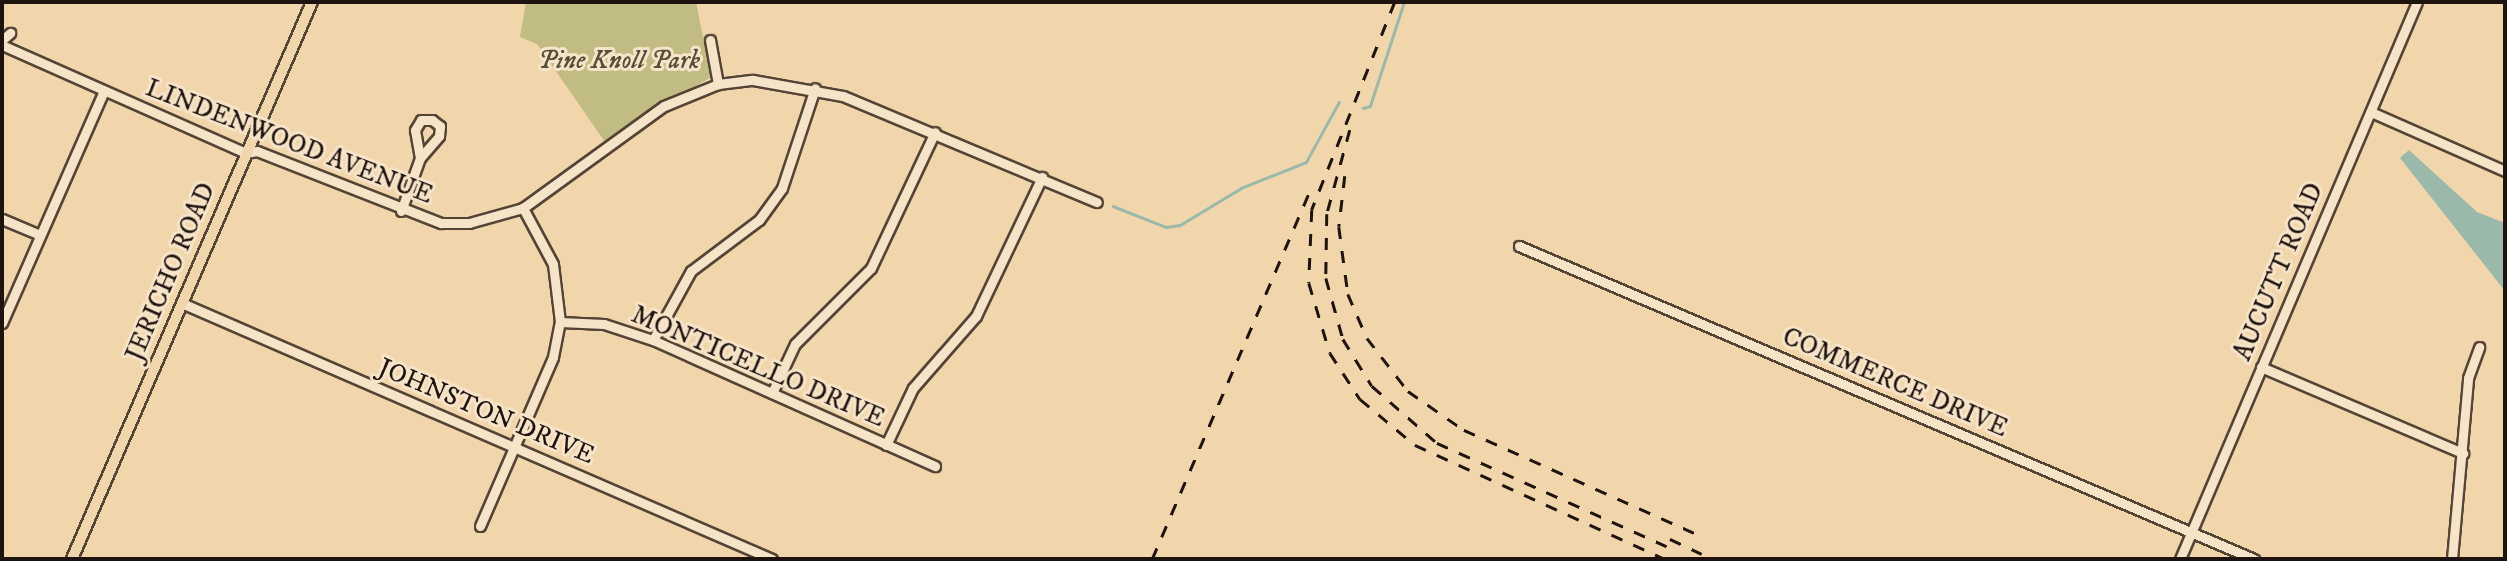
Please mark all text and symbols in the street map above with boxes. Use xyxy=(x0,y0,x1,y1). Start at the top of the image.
park label: Pine Knoll Park xyxy=(538,45,700,77)
street label: LINDENWOOD AVENUE xyxy=(141,73,437,211)
street label: JERICHO ROAD xyxy=(119,178,223,366)
street label: AUCUTT ROAD xyxy=(2228,178,2330,366)
street label: MONTICELLO DRIVE xyxy=(627,299,889,435)
street label: COMMERCE DRIVE xyxy=(1778,321,2012,445)
street label: JOHNSTON DRIVE xyxy=(373,352,599,472)

